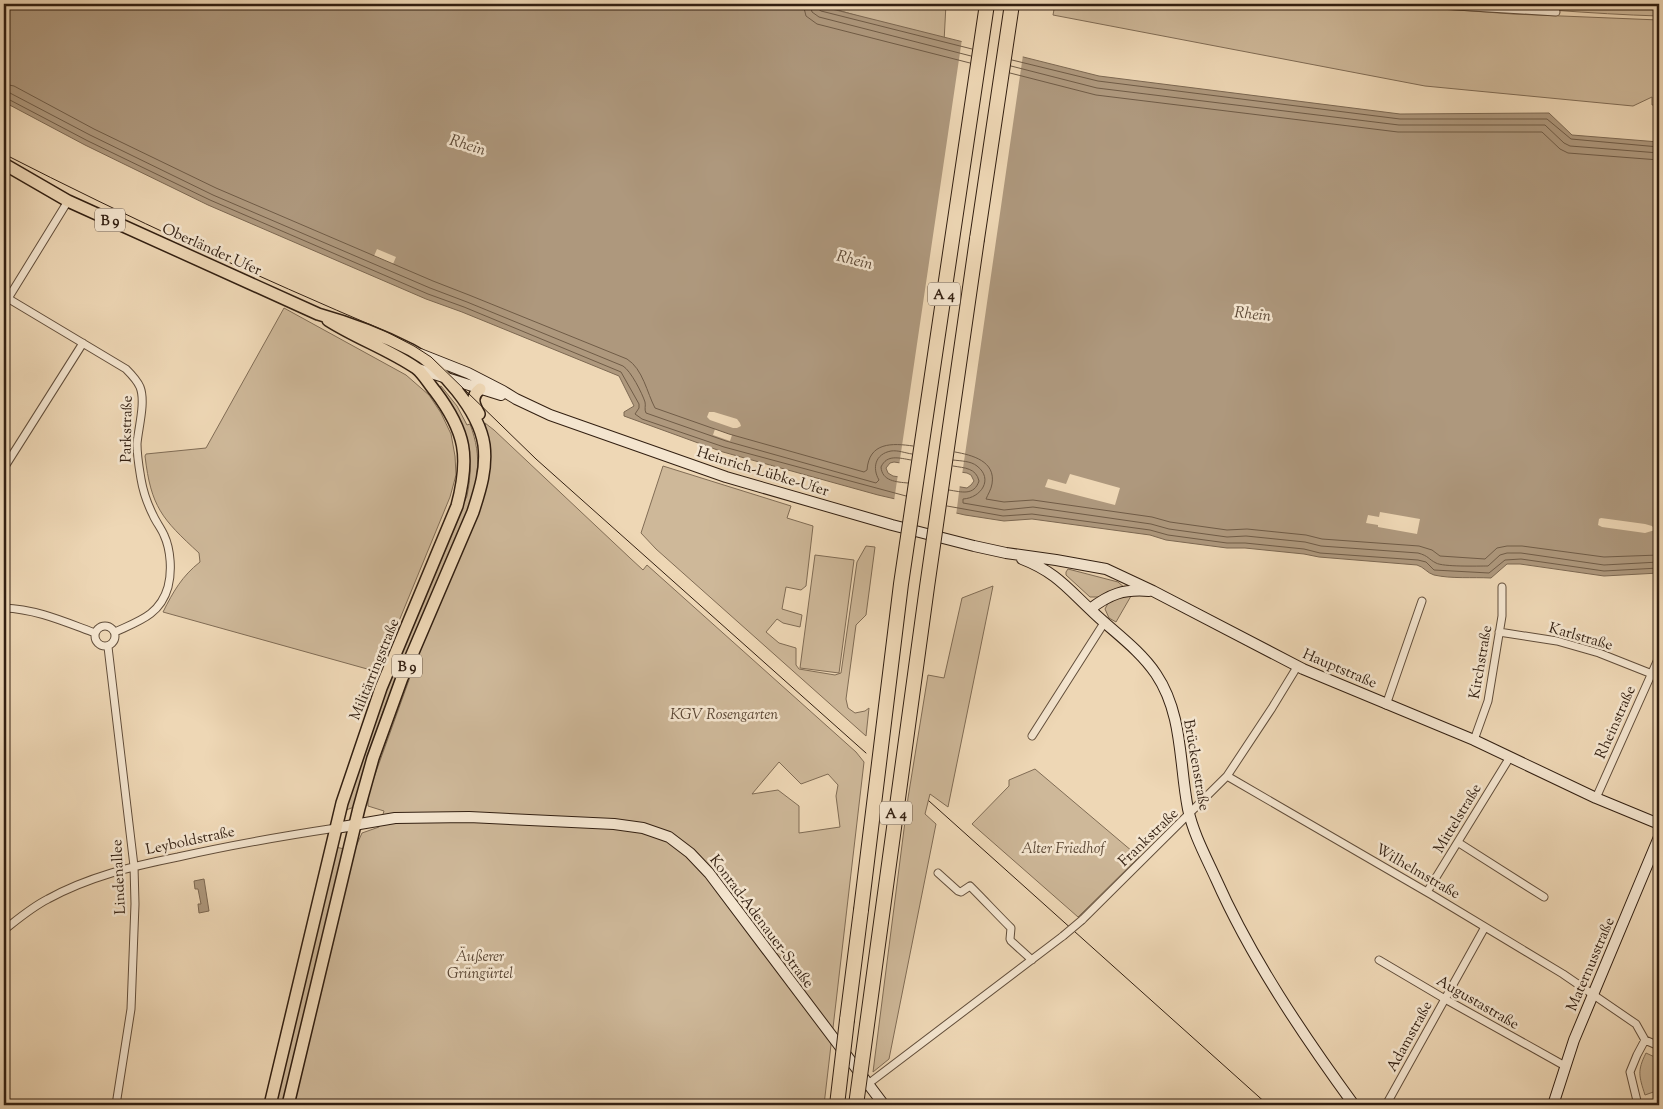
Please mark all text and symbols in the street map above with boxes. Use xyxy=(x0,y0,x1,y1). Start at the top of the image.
water label: Rhein xyxy=(446,130,489,163)
road number: B 9 xyxy=(95,208,125,232)
street label: Oberländer Ufer xyxy=(158,219,265,282)
water label: Rhein xyxy=(834,246,876,277)
road number: A 4 xyxy=(928,282,960,306)
water label: Rhein xyxy=(1233,302,1273,329)
street label: Parkstraße xyxy=(116,395,139,463)
street label: Heinrich-Lübke-Ufer xyxy=(694,442,832,503)
street label: Militärringstraße xyxy=(345,615,405,724)
street label: Karlstraße xyxy=(1546,618,1615,657)
street label: Kirchstraße xyxy=(1465,624,1498,701)
street label: Hauptstraße xyxy=(1299,644,1380,694)
road number: B 9 xyxy=(392,654,422,678)
street label: Rheinstraße xyxy=(1591,683,1642,763)
park label: KGV Rosengarten xyxy=(670,705,778,726)
street label: Brückenstraße xyxy=(1177,718,1214,813)
street label: Mittelstraße xyxy=(1429,780,1487,858)
road number: A 4 xyxy=(880,801,912,824)
street label: Frankstraße xyxy=(1114,804,1184,872)
street label: Leyboldstraße xyxy=(144,822,237,861)
street label: Lindenallee xyxy=(107,839,132,915)
park label: Alter Friedhof xyxy=(1021,839,1106,860)
street label: Wilhelmstraße xyxy=(1371,839,1464,905)
street label: Konrad-Adenauer-Straße xyxy=(704,851,818,993)
street label: Maternusstraße xyxy=(1562,914,1621,1015)
park label: Äußerer Grüngürtel xyxy=(447,946,513,985)
street label: Augustastraße xyxy=(1432,971,1523,1036)
street label: Adamstraße xyxy=(1382,998,1438,1076)

